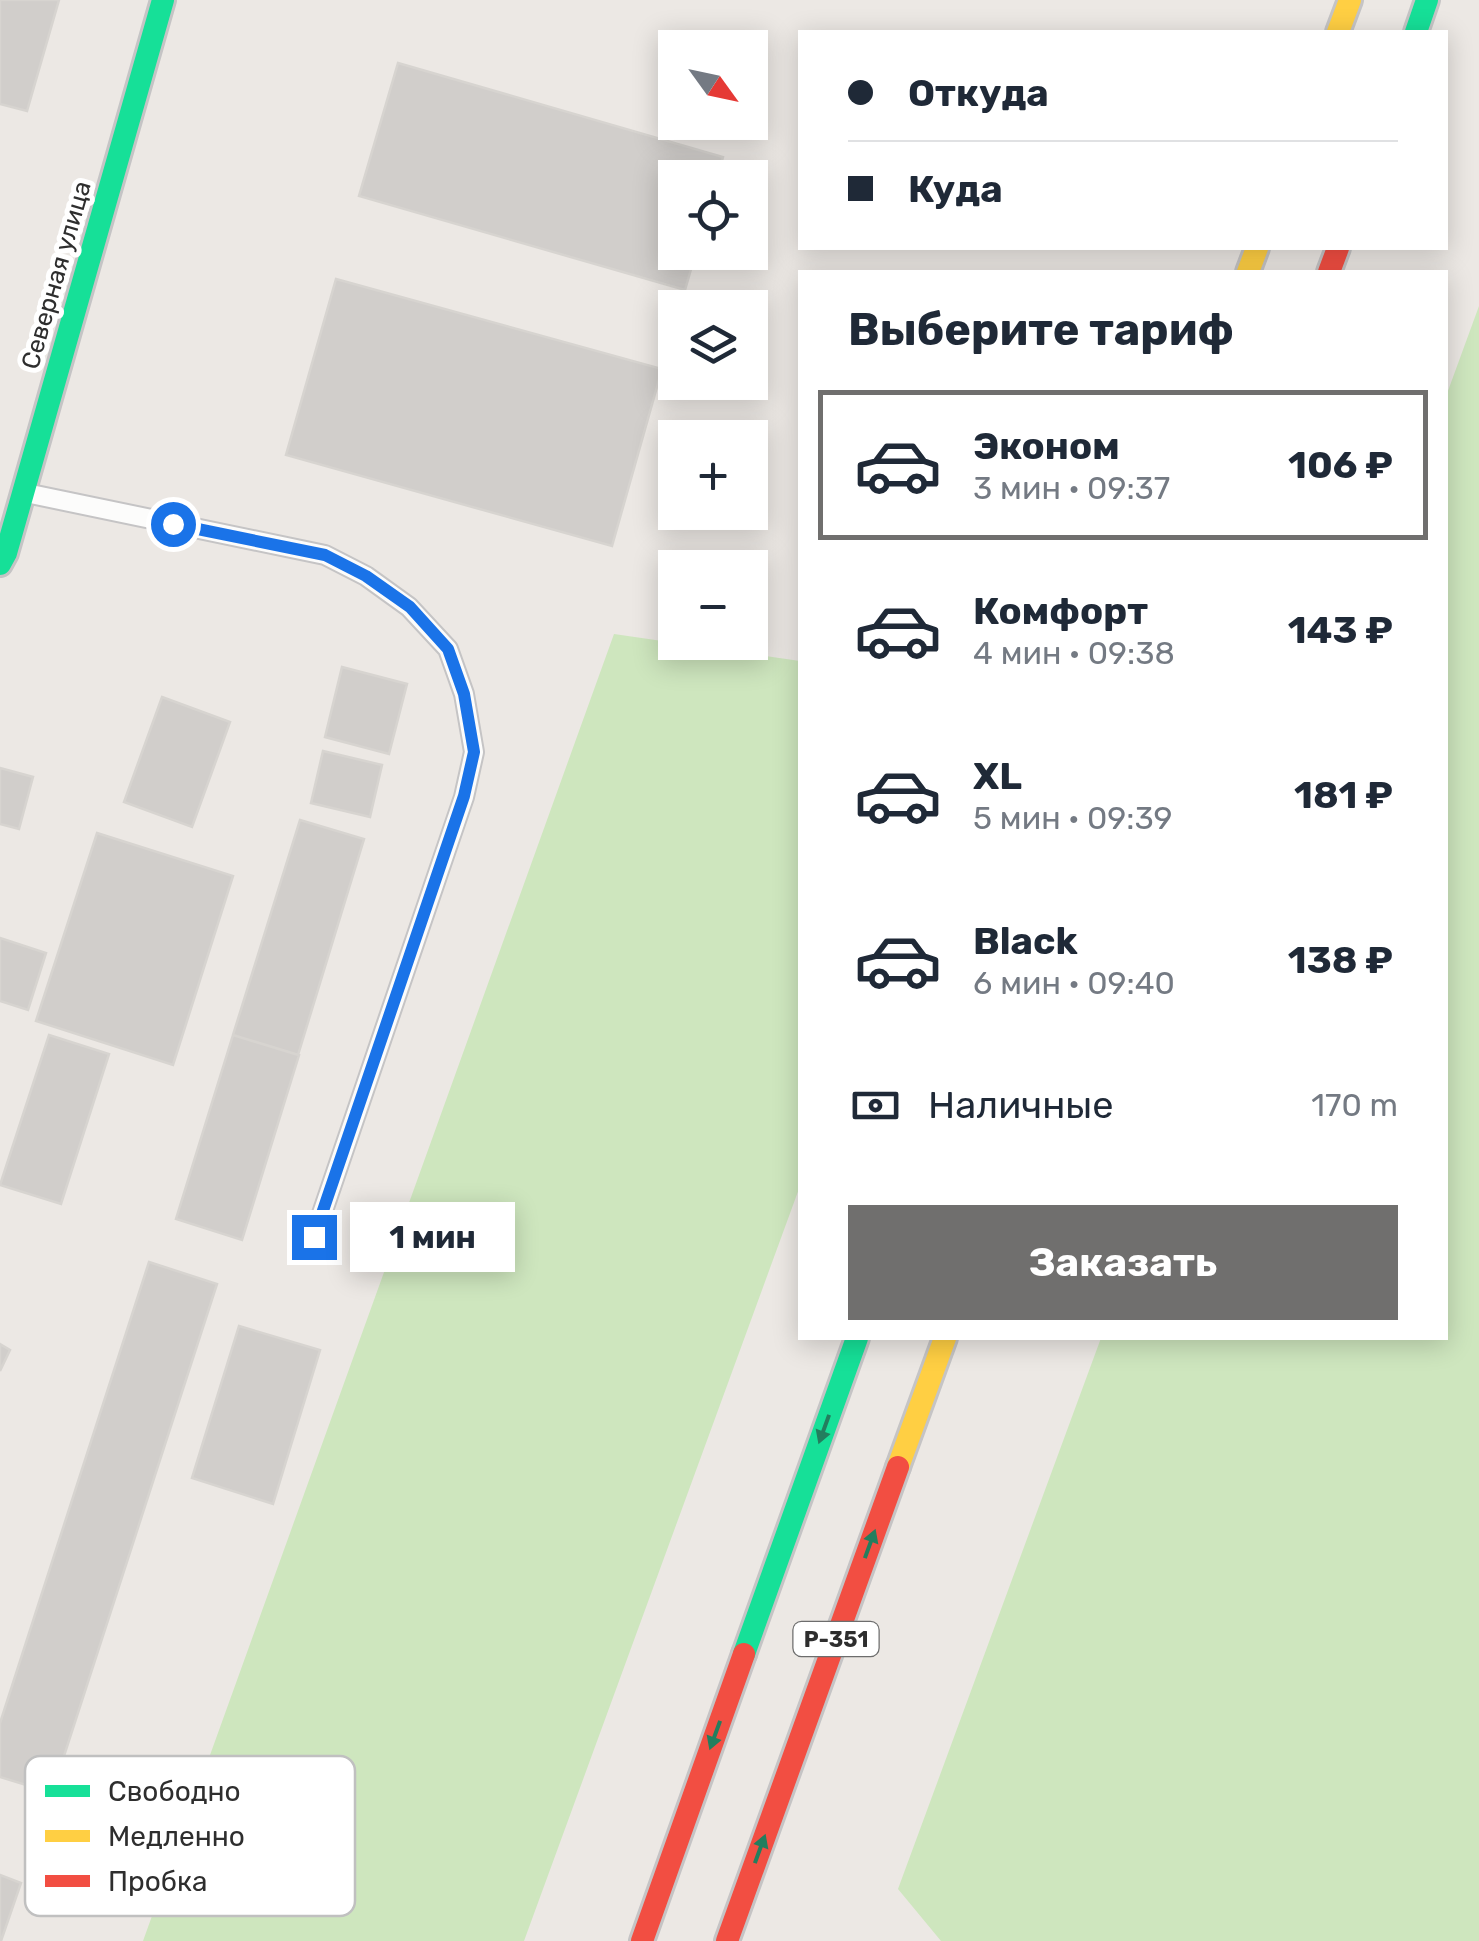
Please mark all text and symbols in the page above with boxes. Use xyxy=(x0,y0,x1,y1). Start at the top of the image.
north arrow xyxy=(658,30,768,140)
map controls xyxy=(658,30,768,660)
text: Откуда xyxy=(908,70,1049,116)
button: locate xyxy=(658,160,768,270)
text: Куда xyxy=(908,166,1003,212)
street label: Северная улица xyxy=(15,178,97,372)
button: layers xyxy=(658,290,768,400)
text: Выберите тариф xyxy=(848,303,1234,356)
button: + xyxy=(658,420,768,530)
icon: car xyxy=(853,420,943,510)
text: Эконом xyxy=(973,423,1120,469)
text: 106 ₽ xyxy=(1288,442,1393,488)
text: 3 мин · 09:37 xyxy=(973,469,1170,507)
route start xyxy=(151,502,196,547)
button: − xyxy=(658,550,768,660)
icon: car xyxy=(853,585,943,675)
text: Комфорт xyxy=(973,588,1148,634)
text: 143 ₽ xyxy=(1288,607,1393,653)
text: 4 мин · 09:38 xyxy=(973,634,1175,672)
icon: car xyxy=(853,750,943,840)
text: XL xyxy=(973,753,1022,799)
text: 181 ₽ xyxy=(1294,772,1393,818)
text: 5 мин · 09:39 xyxy=(973,799,1173,837)
icon: car xyxy=(853,915,943,1005)
text: Black xyxy=(973,918,1078,964)
text: 138 ₽ xyxy=(1288,937,1393,983)
text: 6 мин · 09:40 xyxy=(973,964,1175,1002)
icon: cash xyxy=(848,1078,903,1133)
text: Наличные xyxy=(928,1082,1114,1128)
text: 170 m xyxy=(1311,1086,1398,1124)
callout: 1 мин xyxy=(349,1202,514,1272)
button: Заказать xyxy=(848,1205,1398,1320)
route end xyxy=(292,1215,337,1260)
text: 1 мин xyxy=(389,1218,476,1256)
one-way arrow xyxy=(816,1415,831,1445)
one-way arrow xyxy=(863,1528,878,1558)
road number: Р-351 xyxy=(794,1622,878,1656)
one-way arrow xyxy=(707,1721,722,1751)
legend xyxy=(25,1756,355,1916)
text: Свободно xyxy=(108,1775,241,1808)
text: Медленно xyxy=(108,1820,245,1853)
one-way arrow xyxy=(753,1834,768,1864)
text: Пробка xyxy=(108,1865,208,1898)

